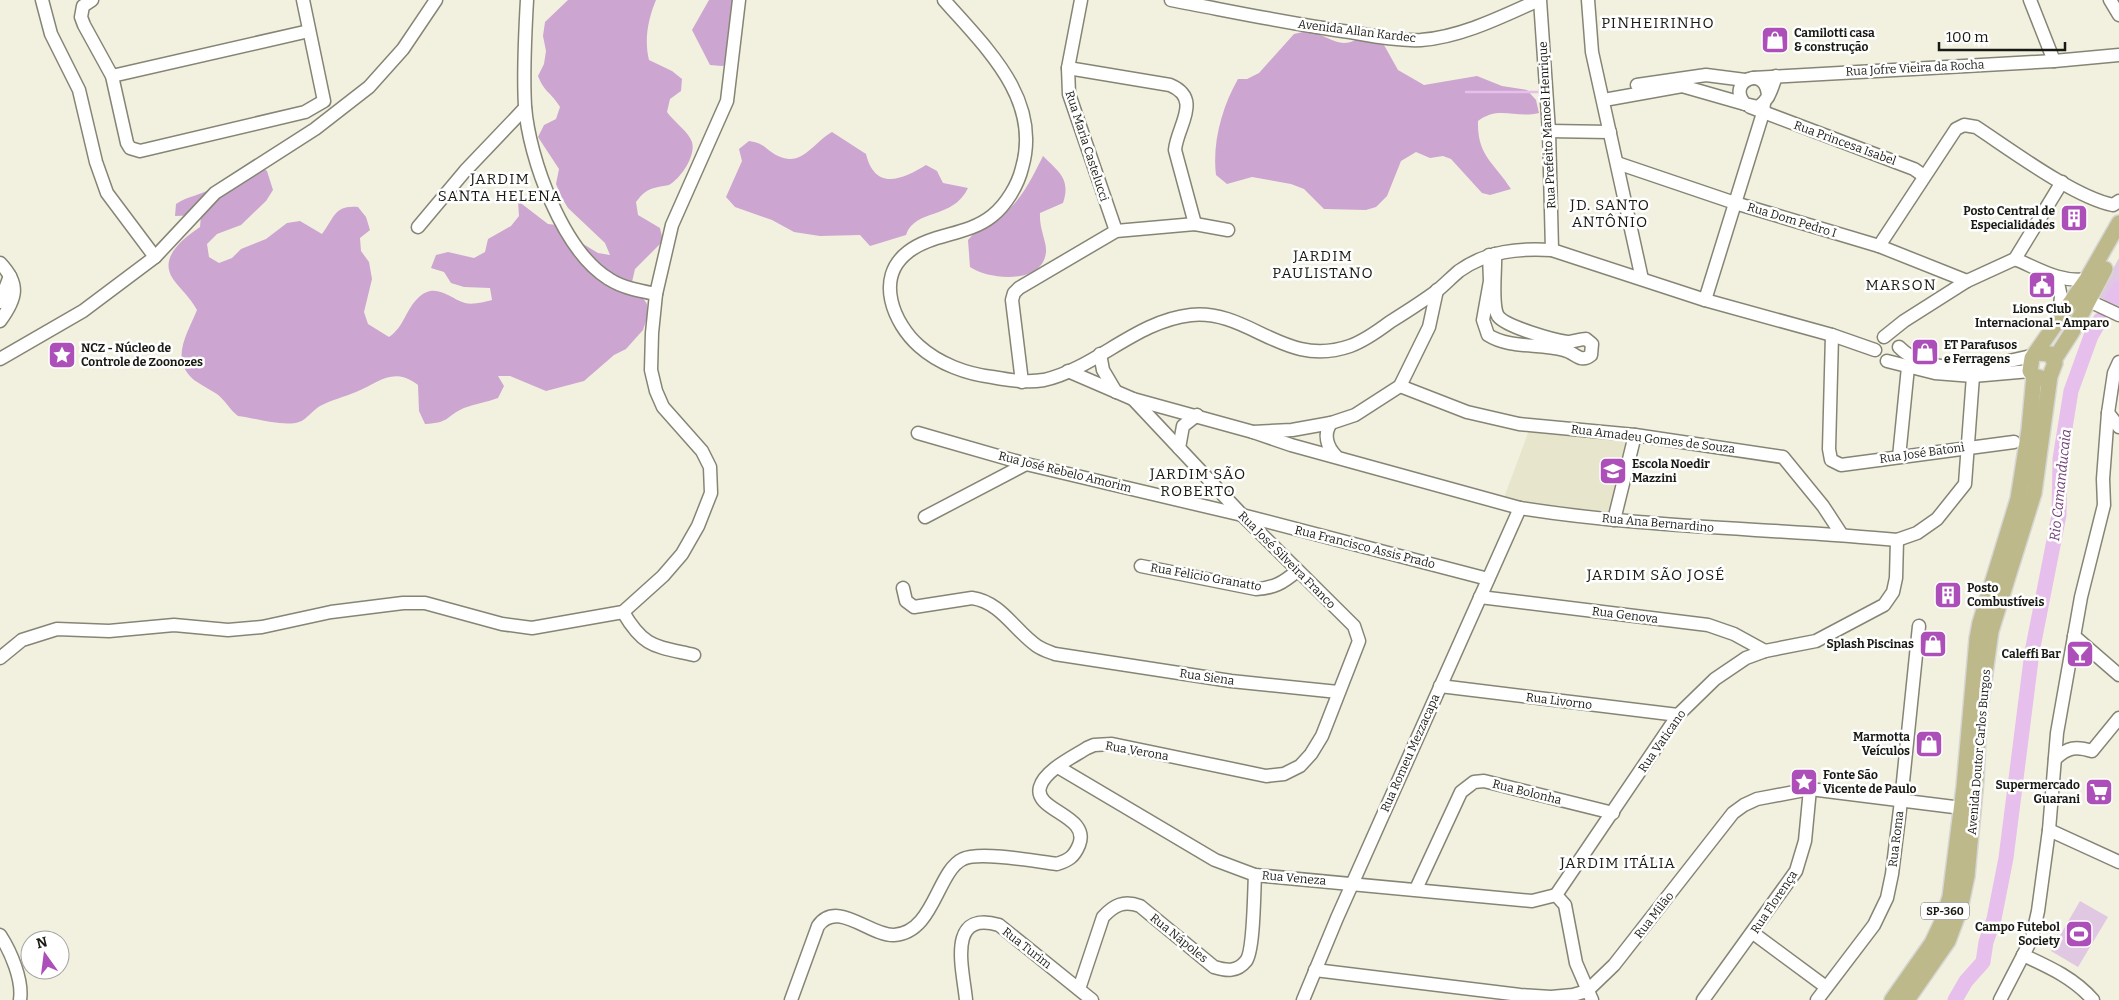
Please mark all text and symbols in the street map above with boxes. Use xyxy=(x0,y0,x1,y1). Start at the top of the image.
district label: PINHEIRINHO xyxy=(1601,14,1715,32)
street label: Avenida Allan Kardec xyxy=(1297,17,1417,45)
scale bar xyxy=(1939,20,2065,52)
shop icon: Camilotti casa & construção xyxy=(1760,25,1790,55)
place label: Camilotti casa & construção xyxy=(1794,26,1875,54)
text: 100 m xyxy=(1946,28,1989,46)
street label: Rua Prefeito Manoel Henrique xyxy=(1536,41,1558,209)
street label: Rua Jofre Vieira da Rocha xyxy=(1845,57,1985,79)
street label: Rua Maria Castelucci xyxy=(1062,89,1112,204)
street label: Rua Princesa Isabel xyxy=(1792,118,1899,168)
district label: JARDIM SANTA HELENA xyxy=(438,170,562,205)
district label: JD. SANTO ANTÔNIO xyxy=(1569,196,1650,231)
street label: Rua Dom Pedro I xyxy=(1746,200,1838,240)
building icon: Posto Central de Especialidades xyxy=(2059,203,2089,233)
place label: Posto Central de Especialidades xyxy=(1963,204,2055,232)
district label: JARDIM PAULISTANO xyxy=(1272,247,1374,282)
public building icon: Lions Club Internacional - Amparo xyxy=(2027,270,2057,300)
district label: MARSON xyxy=(1865,276,1937,294)
place label: Lions Club Internacional - Amparo xyxy=(1975,302,2109,330)
shop icon: ET Parafusos e Ferragens xyxy=(1910,337,1940,367)
place label: ET Parafusos e Ferragens xyxy=(1944,338,2017,366)
place icon: NCZ - Núcleo de Controle de Zoonozes xyxy=(47,340,77,370)
place label: NCZ - Núcleo de Controle de Zoonozes xyxy=(81,341,203,369)
street label: Rua Amadeu Gomes de Souza xyxy=(1570,422,1736,456)
water label: Rio Camanducaia xyxy=(2046,428,2075,542)
street label: Rua José Batoni xyxy=(1879,440,1966,466)
street label: Rua José Rebelo Amorim xyxy=(997,449,1134,495)
school or university icon: Escola Noedir Mazzini xyxy=(1598,456,1628,486)
place label: Escola Noedir Mazzini xyxy=(1632,457,1710,485)
district label: JARDIM SÃO ROBERTO xyxy=(1149,465,1246,500)
street label: Rua José Silveira Franco xyxy=(1235,508,1339,612)
street label: Rua Ana Bernardino xyxy=(1601,511,1715,535)
street label: Rua Francisco Assis Prado xyxy=(1293,523,1437,571)
street label: Rua Felicio Granatto xyxy=(1149,560,1263,594)
district label: JARDIM SÃO JOSÉ xyxy=(1586,566,1725,584)
building icon: Posto Combustíveis xyxy=(1933,580,1963,610)
place label: Posto Combustíveis xyxy=(1967,581,2044,609)
street label: Rua Genova xyxy=(1591,604,1659,626)
shop icon: Splash Piscinas xyxy=(1918,629,1948,659)
place label: Splash Piscinas xyxy=(1826,637,1914,651)
bar icon: Caleffi Bar xyxy=(2065,639,2095,669)
place label: Caleffi Bar xyxy=(2002,647,2061,661)
street label: Rua Siena xyxy=(1179,666,1236,688)
street label: Avenida Doutor Carlos Burgos xyxy=(1965,668,1993,835)
street label: Rua Livorno xyxy=(1525,690,1593,712)
street label: Rua Romeu Mezzacapa xyxy=(1378,691,1443,814)
street label: Rua Vaticano xyxy=(1635,707,1689,775)
shop icon: Marmotta Veículos xyxy=(1914,729,1944,759)
place label: Marmotta Veículos xyxy=(1853,730,1910,758)
street label: Rua Verona xyxy=(1104,739,1170,764)
place icon: Fonte São Vicente de Paulo xyxy=(1789,767,1819,797)
place label: Fonte São Vicente de Paulo xyxy=(1823,768,1917,796)
street label: Rua Bolonha xyxy=(1491,777,1563,807)
supermarket icon: Supermercado Guarani xyxy=(2084,777,2114,807)
place label: Supermercado Guarani xyxy=(1996,778,2080,806)
street label: Rua Roma xyxy=(1886,810,1906,868)
district label: JARDIM ITÁLIA xyxy=(1559,854,1676,872)
street label: Rua Veneza xyxy=(1261,868,1327,888)
street label: Rua Florença xyxy=(1748,868,1800,936)
street label: Rua Milão xyxy=(1632,889,1677,941)
road number: SP-360 xyxy=(1921,902,1969,919)
street label: Rua Nápoles xyxy=(1147,911,1211,966)
sports icon: Campo Futebol Society xyxy=(2064,919,2094,949)
place label: Campo Futebol Society xyxy=(1975,920,2060,948)
street label: Rua Turim xyxy=(1000,924,1055,972)
north arrow xyxy=(20,930,70,980)
text: N xyxy=(35,933,49,952)

